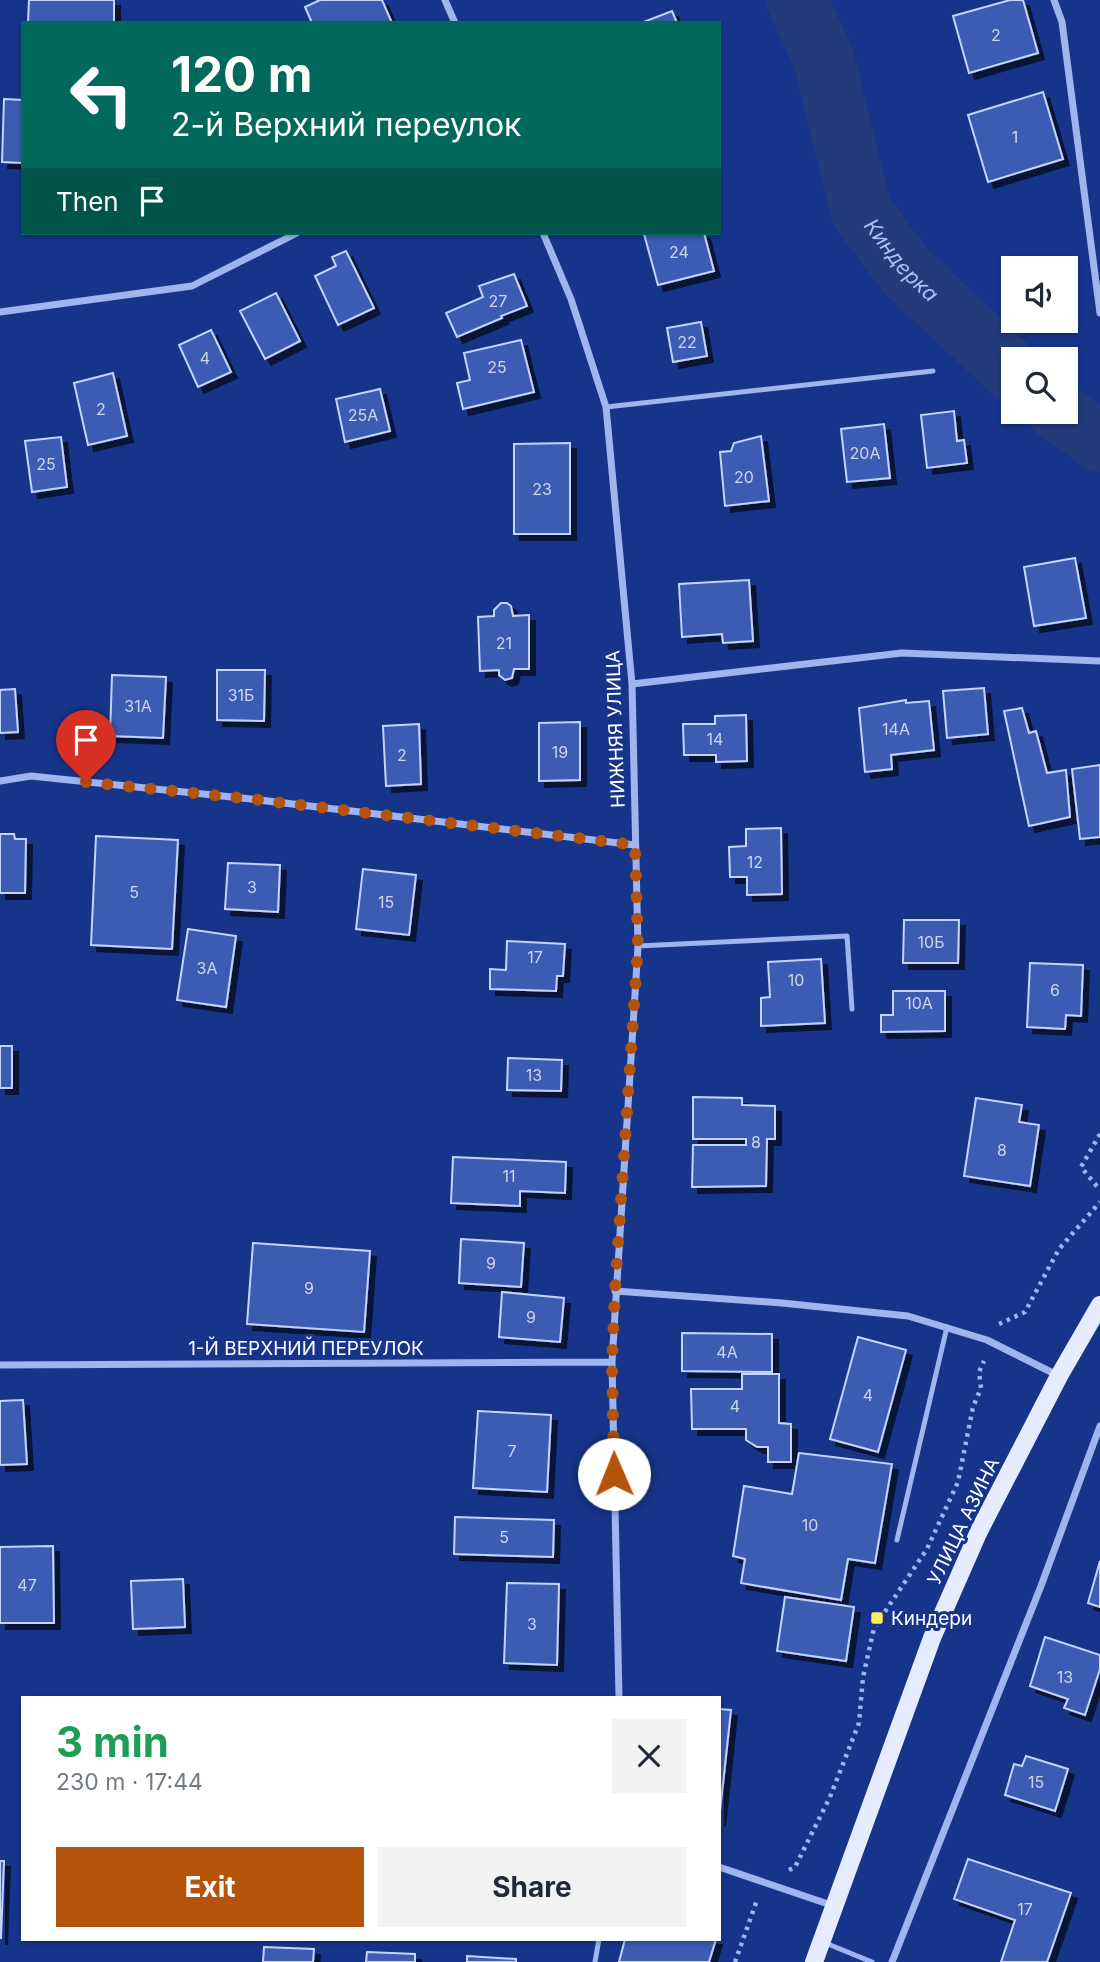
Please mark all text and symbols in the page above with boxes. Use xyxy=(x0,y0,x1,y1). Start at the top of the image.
house number: 2 xyxy=(991,25,1001,45)
text: 120 m xyxy=(171,45,312,104)
icon: left xyxy=(56,49,147,140)
text: 2-й Верхний переулок xyxy=(171,105,521,144)
house number: 1 xyxy=(1012,127,1018,147)
icon: arrive xyxy=(133,182,171,220)
text: Then xyxy=(56,186,119,217)
water label: Киндерка xyxy=(859,214,944,307)
house number: 24 xyxy=(669,242,689,262)
map controls xyxy=(1001,256,1078,424)
button: sound xyxy=(1001,256,1078,333)
house number: 27 xyxy=(489,291,507,311)
house number: 22 xyxy=(677,332,697,352)
button: search xyxy=(1001,347,1078,424)
house number: 4 xyxy=(200,348,210,368)
house number: 25 xyxy=(487,357,507,377)
house number: 2 xyxy=(96,399,106,419)
house number: 25А xyxy=(348,405,378,425)
house number: 20А xyxy=(850,443,880,463)
house number: 25 xyxy=(36,454,56,474)
house number: 20 xyxy=(734,467,754,487)
house number: 23 xyxy=(532,479,552,499)
house number: 21 xyxy=(496,633,512,653)
street label: НИЖНЯЯ УЛИЦА xyxy=(601,650,630,808)
house number: 31Б xyxy=(228,685,254,705)
house number: 31А xyxy=(124,696,152,716)
pin xyxy=(56,710,116,782)
house number: 14А xyxy=(882,719,910,739)
icon: arrive xyxy=(67,721,105,759)
house number: 14 xyxy=(707,729,723,749)
house number: 19 xyxy=(552,742,568,762)
house number: 2 xyxy=(397,745,407,765)
house number: 12 xyxy=(747,852,763,872)
house number: 3 xyxy=(247,877,257,897)
house number: 5 xyxy=(129,882,139,902)
house number: 15 xyxy=(378,892,394,912)
house number: 10Б xyxy=(918,932,944,952)
house number: 17 xyxy=(527,947,543,967)
house number: 3А xyxy=(197,958,217,978)
house number: 10 xyxy=(788,970,804,990)
house number: 6 xyxy=(1050,980,1060,1000)
house number: 10А xyxy=(905,993,933,1013)
house number: 13 xyxy=(526,1065,542,1085)
house number: 8 xyxy=(751,1132,761,1152)
house number: 8 xyxy=(997,1140,1007,1160)
house number: 11 xyxy=(502,1166,516,1186)
house number: 9 xyxy=(486,1253,496,1273)
house number: 9 xyxy=(304,1278,314,1298)
house number: 9 xyxy=(526,1307,536,1327)
street label: 1-Й ВЕРХНИЙ ПЕРЕУЛОК xyxy=(188,1336,424,1360)
house number: 4А xyxy=(716,1342,738,1362)
house number: 4 xyxy=(863,1385,873,1405)
house number: 4 xyxy=(730,1396,740,1416)
position arrow xyxy=(577,1437,651,1511)
house number: 7 xyxy=(507,1441,517,1461)
street label: УЛИЦА АЗИНА xyxy=(923,1454,1004,1589)
house number: 10 xyxy=(802,1515,818,1535)
house number: 5 xyxy=(499,1527,509,1547)
house number: 47 xyxy=(17,1575,37,1595)
place label: Киндери xyxy=(891,1607,972,1630)
marker: Киндери xyxy=(869,1610,885,1626)
house number: 3 xyxy=(527,1614,537,1634)
house number: 13 xyxy=(1057,1667,1073,1687)
text: 3 min xyxy=(56,1716,169,1767)
button: close xyxy=(612,1719,686,1793)
text: 230 m · 17:44 xyxy=(56,1768,203,1796)
house number: 15 xyxy=(1028,1772,1044,1792)
button: Exit xyxy=(56,1847,364,1927)
button: Share xyxy=(378,1847,686,1927)
house number: 17 xyxy=(1017,1899,1033,1919)

